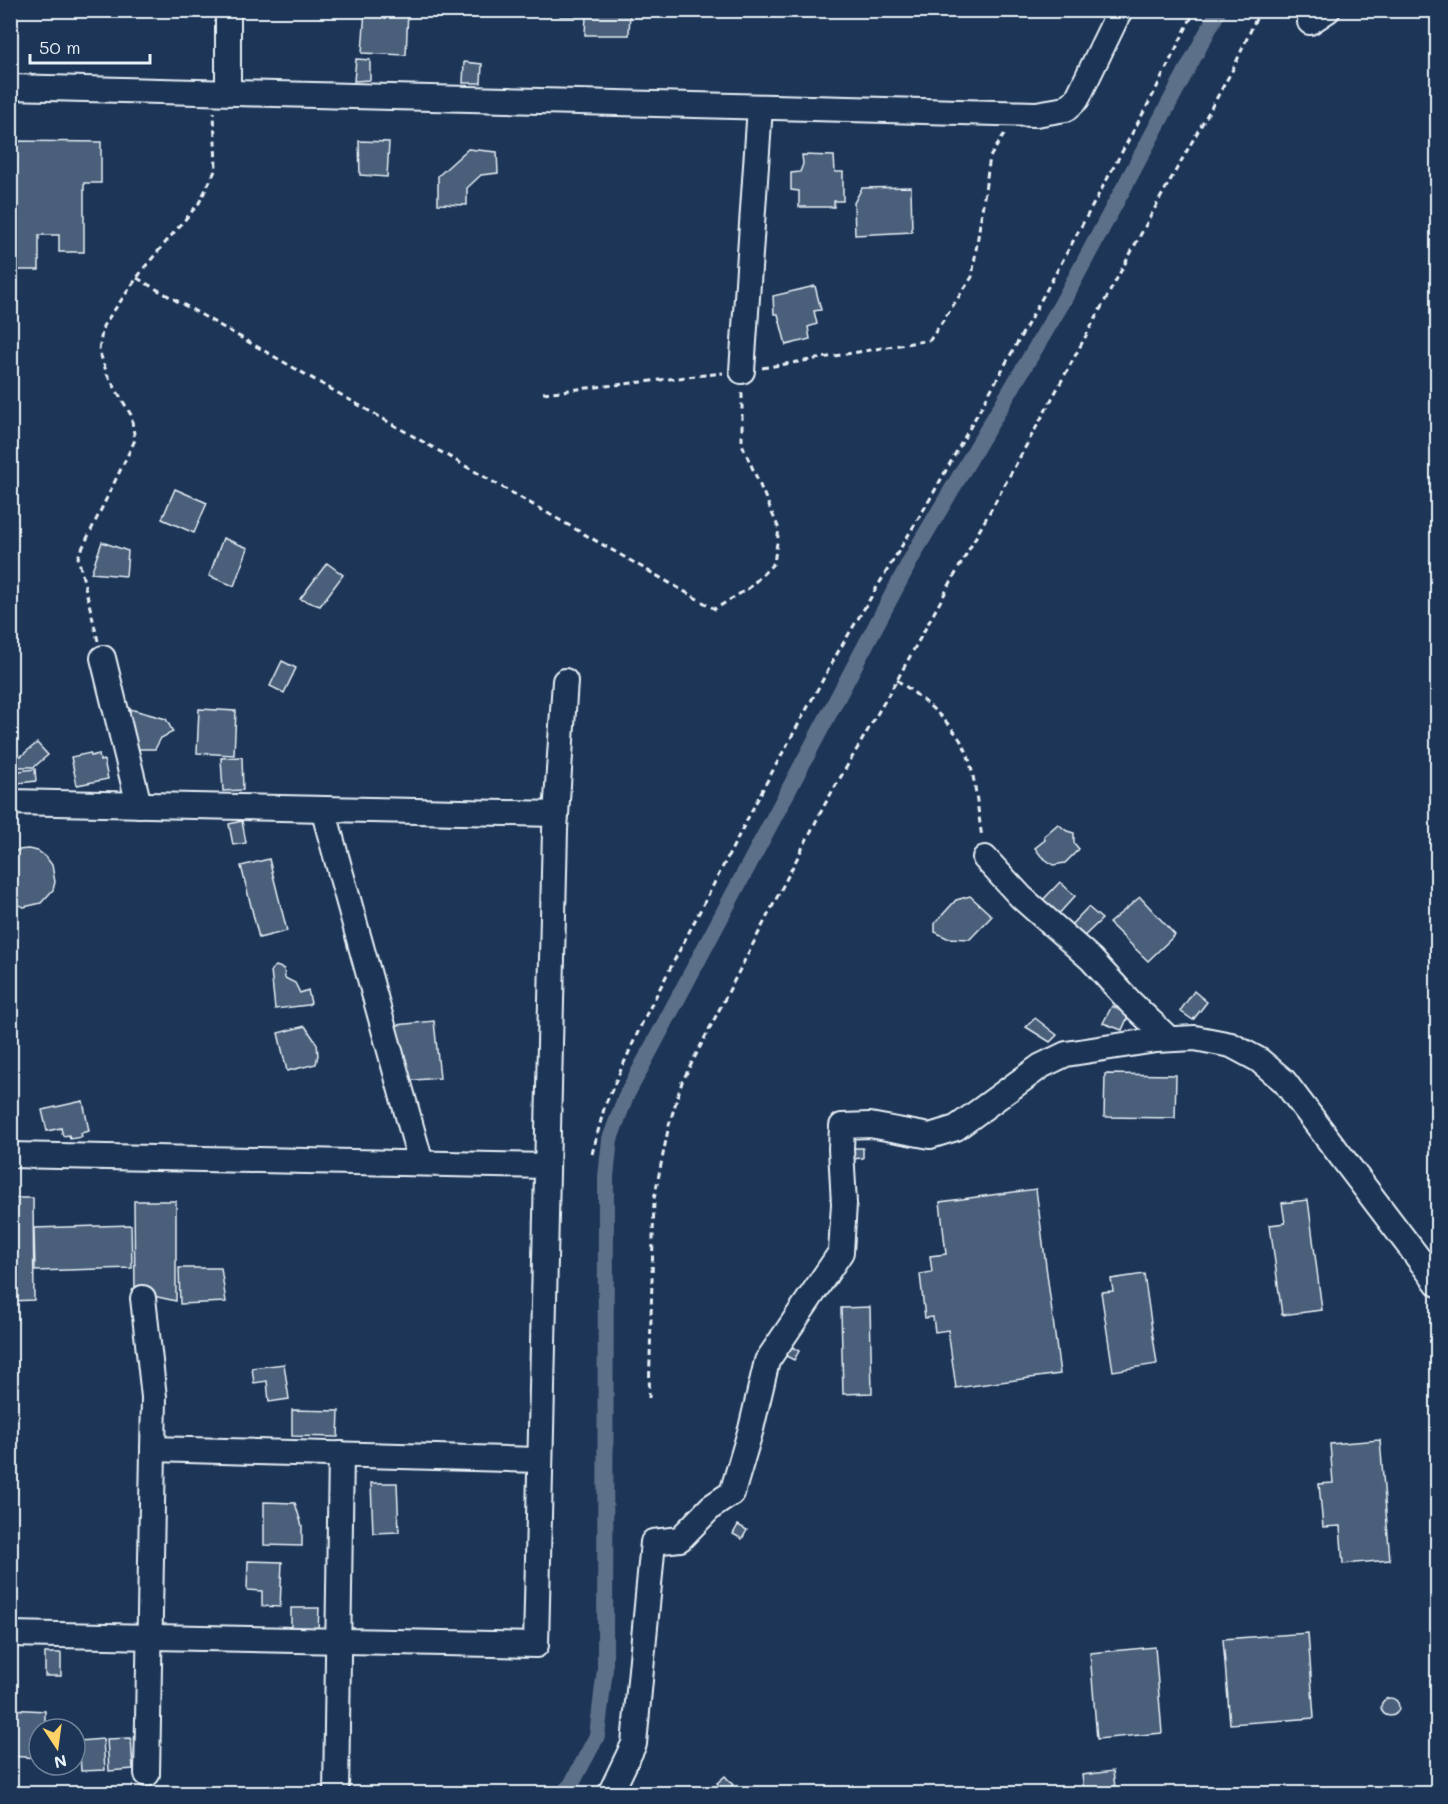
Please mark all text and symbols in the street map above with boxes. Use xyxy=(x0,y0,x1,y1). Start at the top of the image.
scale bar xyxy=(30,27,150,65)
text: 50 m xyxy=(39,35,81,59)
north arrow xyxy=(27,1717,87,1777)
text: N xyxy=(52,1751,69,1774)

